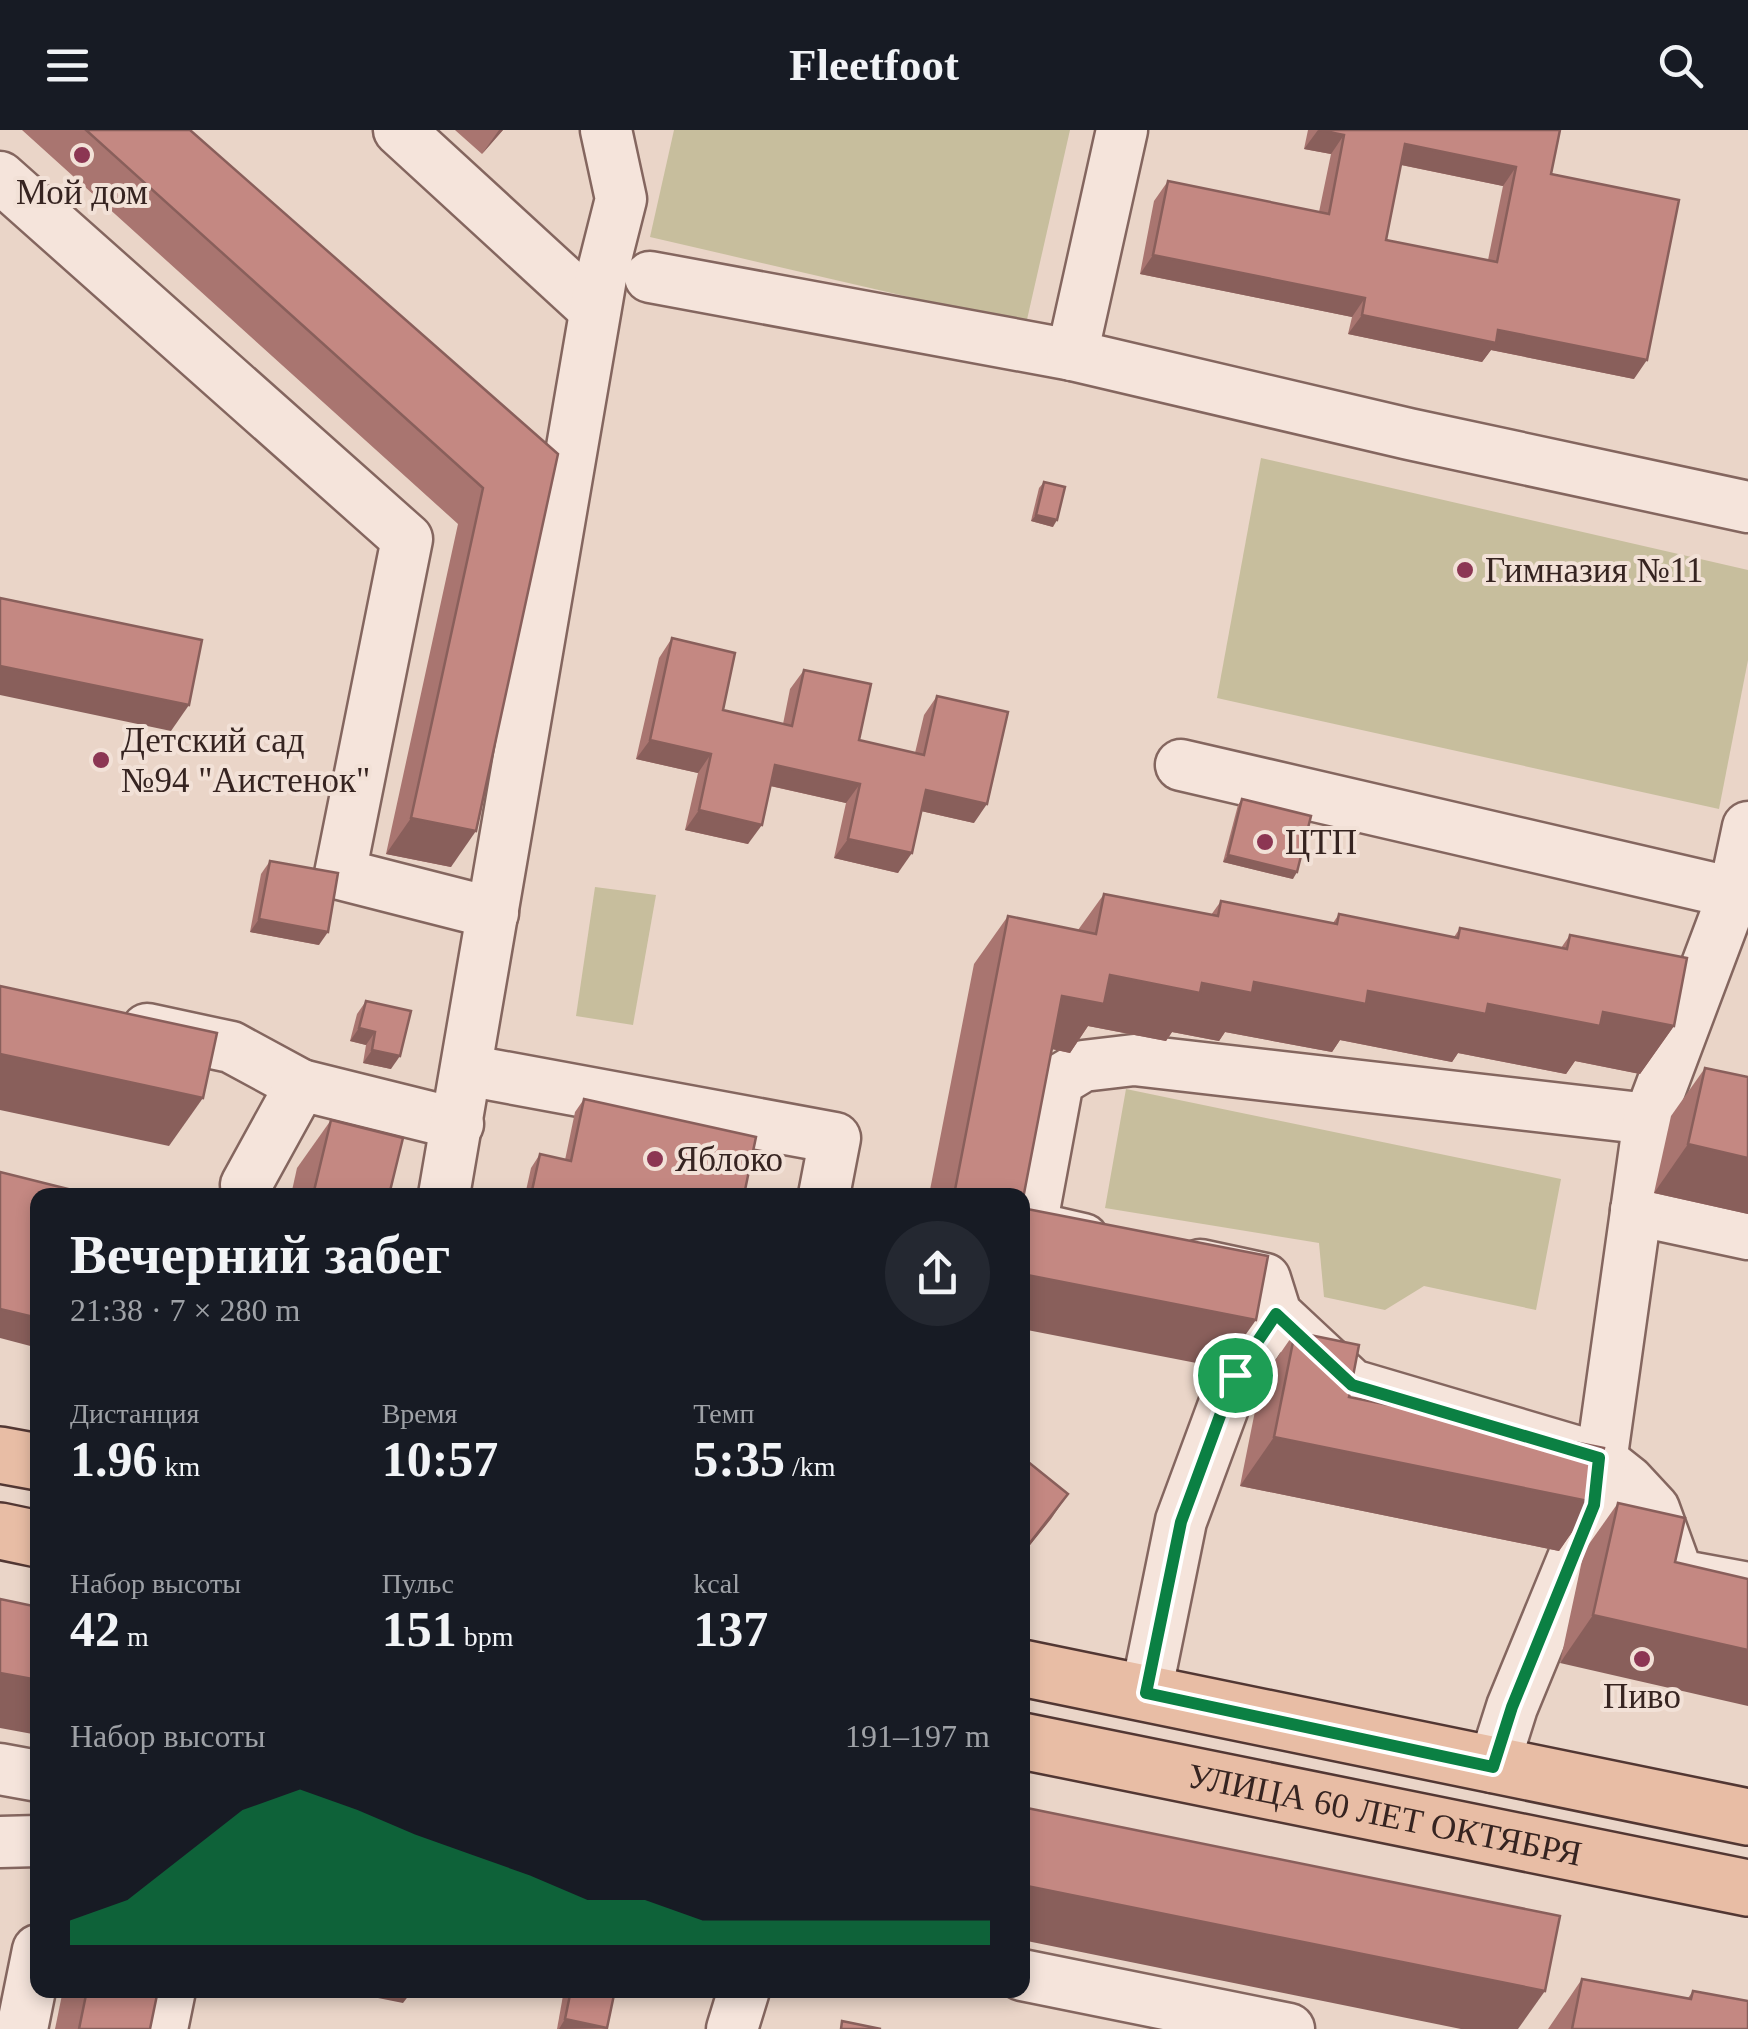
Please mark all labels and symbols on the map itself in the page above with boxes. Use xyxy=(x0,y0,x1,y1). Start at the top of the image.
marker: Мой дом xyxy=(71,144,93,166)
place label: Мой дом xyxy=(16,173,148,212)
place label: Гимназия №11 xyxy=(1485,551,1704,590)
marker: Гимназия №11 xyxy=(1454,559,1476,581)
place label: Детский сад №94 "Аистенок" xyxy=(121,721,370,800)
marker: Детский сад №94 "Аистенок" xyxy=(90,749,112,771)
place label: ЦТП xyxy=(1285,823,1357,862)
marker: ЦТП xyxy=(1254,831,1276,853)
place label: Яблоко xyxy=(675,1140,783,1179)
marker: Яблоко xyxy=(644,1148,666,1170)
pin xyxy=(1193,1333,1278,1418)
marker: Пиво xyxy=(1631,1648,1653,1670)
place label: Пиво xyxy=(1603,1677,1681,1716)
street label: УЛИЦА 60 ЛЕТ ОКТЯБРЯ xyxy=(1184,1756,1585,1873)

